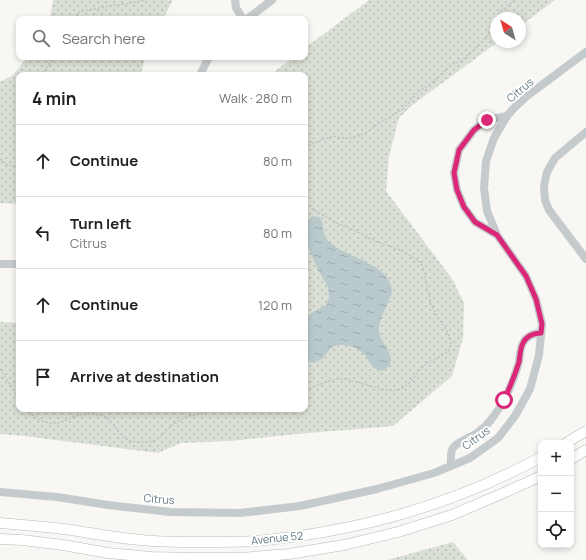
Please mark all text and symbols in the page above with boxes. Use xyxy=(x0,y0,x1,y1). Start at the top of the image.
north arrow xyxy=(490,12,526,48)
search box xyxy=(16,16,308,60)
icon: search xyxy=(30,27,52,49)
text: Search here xyxy=(62,28,145,49)
street label: Citrus xyxy=(503,74,537,105)
text: 4 min xyxy=(32,87,76,110)
text: Walk · 280 m xyxy=(219,89,292,107)
route end xyxy=(478,111,496,129)
icon: ahead xyxy=(32,150,54,172)
text: Continue xyxy=(70,150,138,171)
text: 80 m xyxy=(263,152,292,170)
text: Turn left xyxy=(70,213,132,234)
icon: left xyxy=(32,222,54,244)
text: 80 m xyxy=(263,224,292,242)
text: Citrus xyxy=(70,234,107,252)
icon: ahead xyxy=(32,294,54,316)
text: Continue xyxy=(70,294,138,315)
text: 120 m xyxy=(258,296,292,314)
icon: arrive xyxy=(32,366,54,388)
text: Arrive at destination xyxy=(70,366,219,387)
route start xyxy=(495,391,513,409)
street label: Citrus xyxy=(459,422,493,453)
map controls xyxy=(538,440,574,548)
button: + xyxy=(538,440,574,476)
button: − xyxy=(538,476,574,512)
street label: Citrus xyxy=(143,490,175,507)
button: locate xyxy=(538,512,574,548)
street label: Avenue 52 xyxy=(250,527,304,548)

